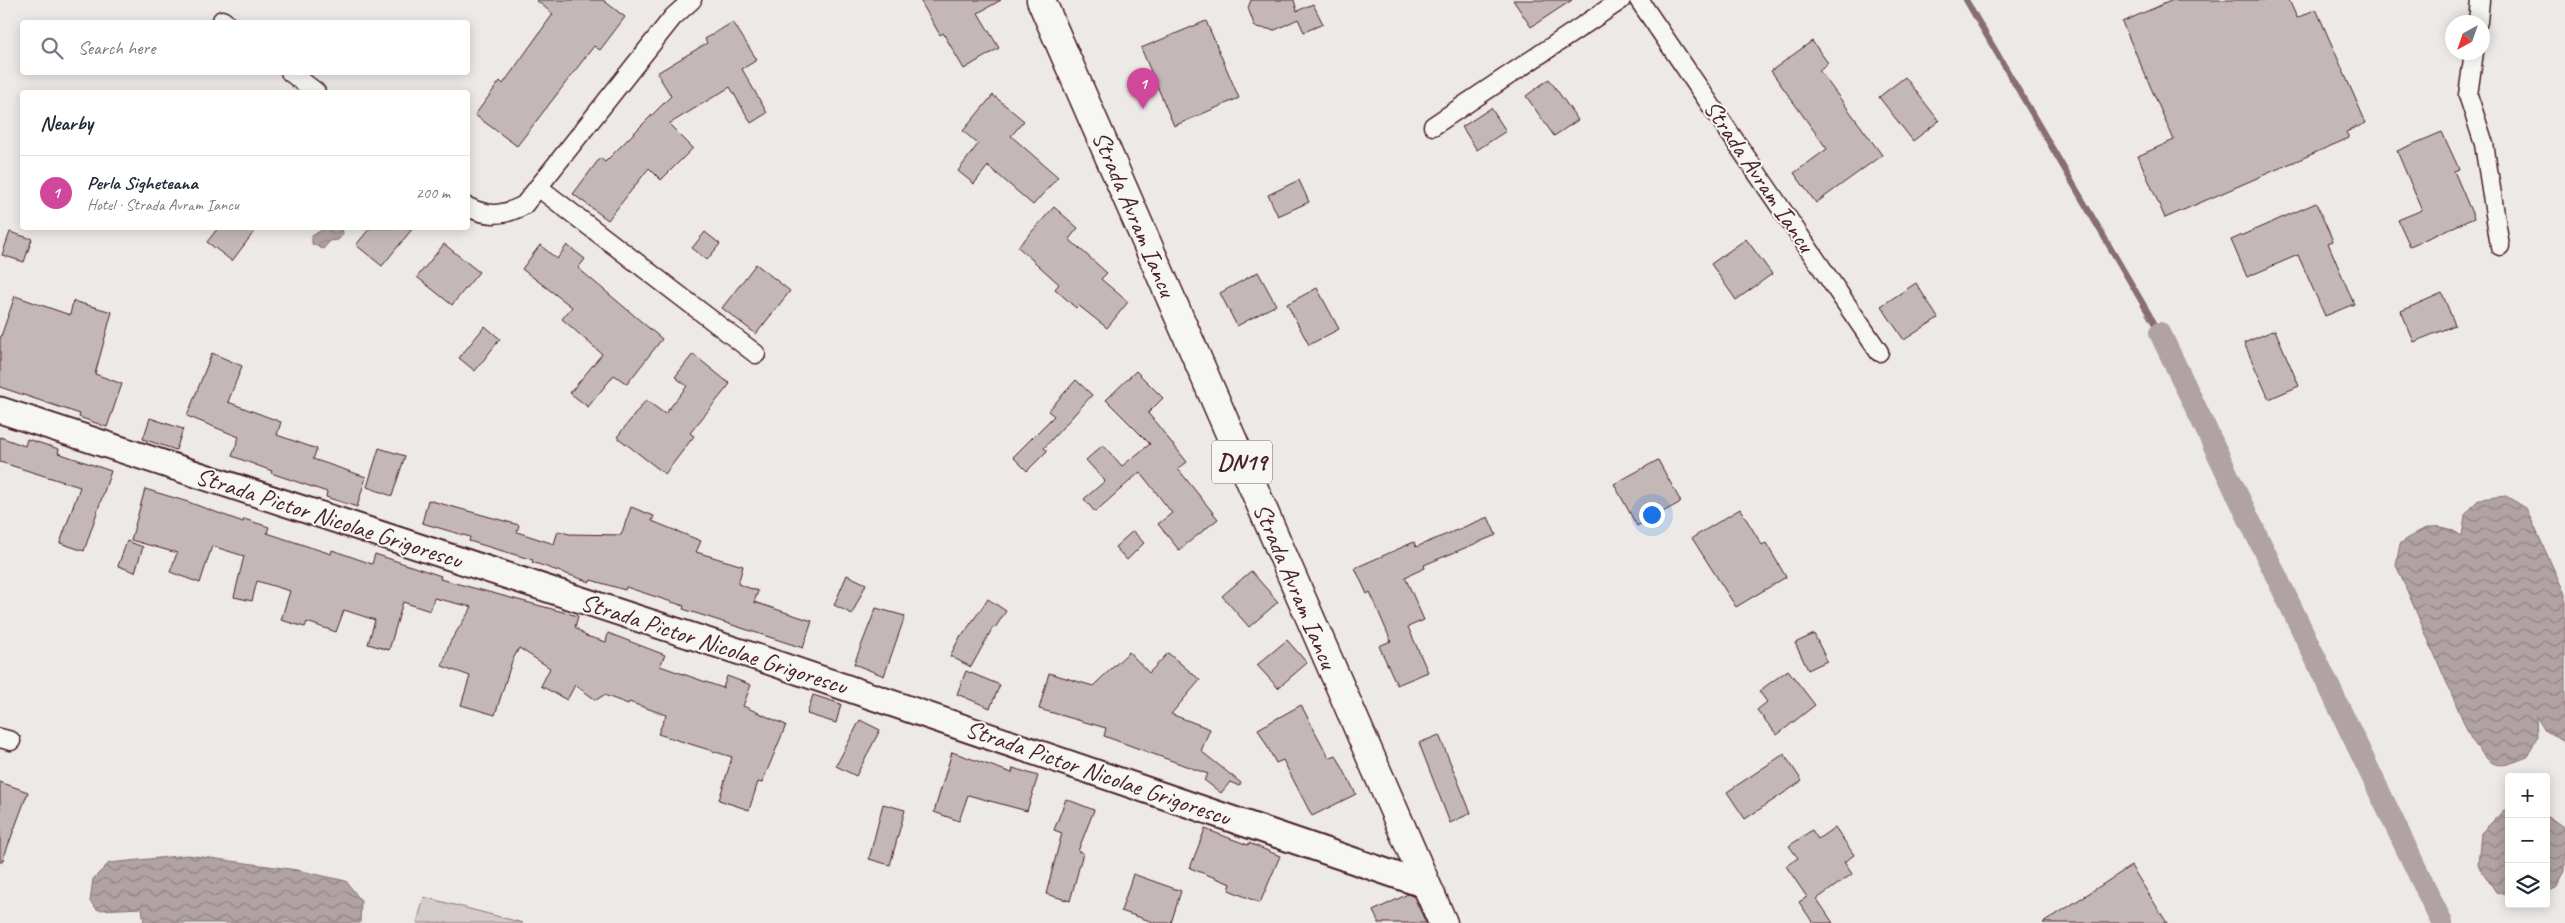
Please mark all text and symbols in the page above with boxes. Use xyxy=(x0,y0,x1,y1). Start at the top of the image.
north arrow xyxy=(2445,15,2490,60)
search box xyxy=(20,20,470,75)
icon: search xyxy=(38,34,66,62)
text: Search here xyxy=(78,36,155,60)
pin: 1 xyxy=(1127,68,1159,109)
street label: Strada Avram Iancu xyxy=(1696,94,1823,260)
text: Nearby xyxy=(40,110,93,136)
street label: Strada Avram Iancu xyxy=(1085,126,1184,303)
text: Perla Sigheteana xyxy=(87,171,198,195)
text: 1 xyxy=(52,183,60,203)
text: 200 m xyxy=(416,183,450,203)
text: Hotel · Strada Avram Iancu xyxy=(87,195,239,215)
road number: DN19 xyxy=(1212,441,1272,484)
street label: Strada Pictor Nicolae Grigorescu xyxy=(192,460,468,577)
street label: Strada Avram Iancu xyxy=(1246,498,1345,675)
your location xyxy=(1639,502,1665,528)
street label: Strada Pictor Nicolae Grigorescu xyxy=(577,586,853,703)
street label: Strada Pictor Nicolae Grigorescu xyxy=(961,713,1236,834)
map controls xyxy=(2505,773,2550,908)
button: + xyxy=(2505,773,2550,818)
button: − xyxy=(2505,818,2550,863)
button: layers xyxy=(2505,863,2550,908)

